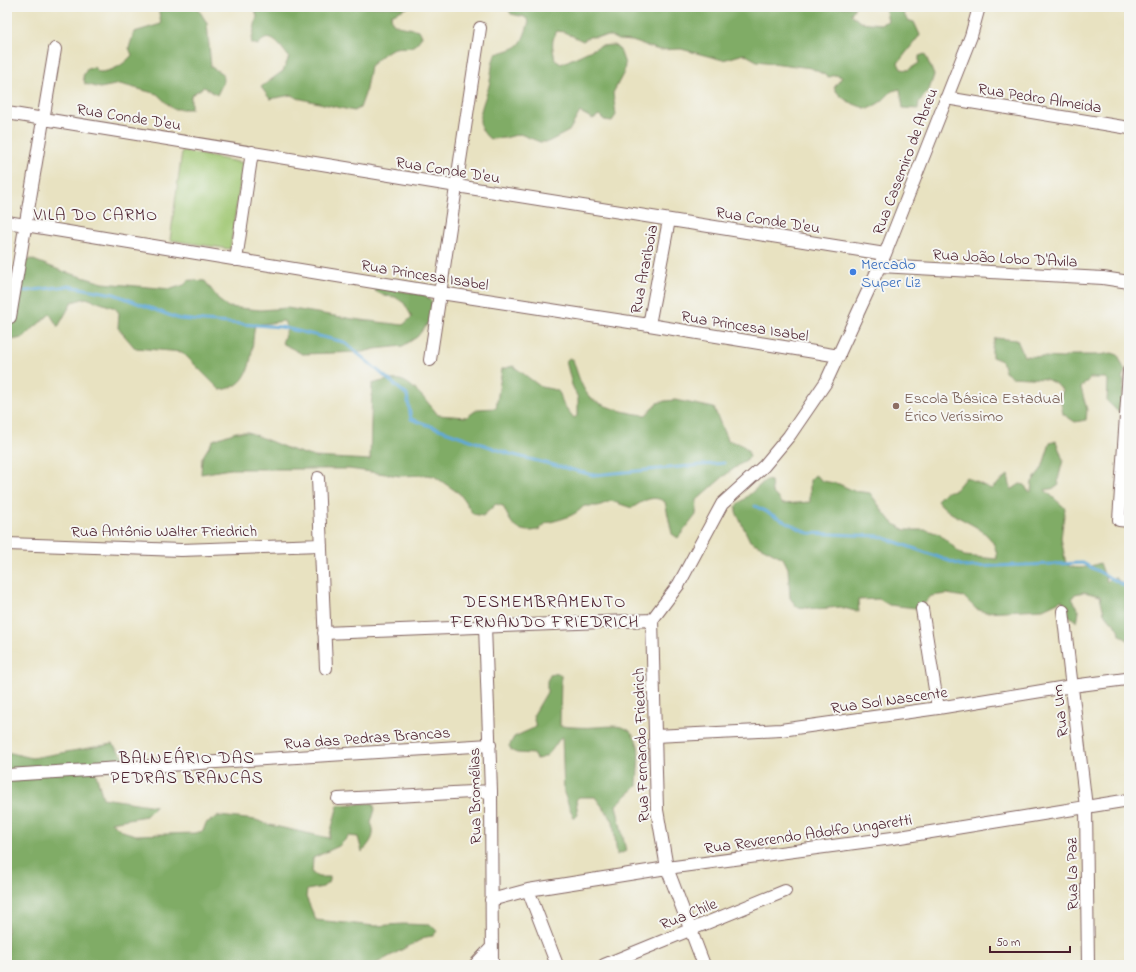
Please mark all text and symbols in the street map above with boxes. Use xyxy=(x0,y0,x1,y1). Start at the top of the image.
street label: Rua Pedro Almeida xyxy=(976,77,1103,121)
street label: Rua Casemiro de Abreu xyxy=(867,85,945,239)
street label: Rua Conde D'eu xyxy=(75,98,183,138)
street label: Rua Conde D'eu xyxy=(394,151,502,191)
street label: Rua Conde D'eu xyxy=(714,201,822,241)
district label: VILA DO CARMO xyxy=(33,203,158,228)
street label: Rua Arariboia xyxy=(625,223,665,316)
street label: Rua João Lobo D'Avila xyxy=(932,243,1078,275)
place label: Mercado Super Liz xyxy=(861,253,921,295)
street label: Rua Princesa Isabel xyxy=(359,254,490,298)
marker: Mercado Super Liz xyxy=(848,267,858,277)
street label: Rua Princesa Isabel xyxy=(679,305,810,349)
place label: Escola Básica Estadual Érico Veríssimo xyxy=(904,387,1063,429)
marker: Escola Básica Estadual Érico Veríssimo xyxy=(891,401,901,411)
street label: Rua Antônio Walter Friedrich xyxy=(71,520,257,544)
district label: DESMEMBRAMENTO FERNANDO FRIEDRICH xyxy=(450,590,639,635)
street label: Rua Fernando Friedrich xyxy=(627,667,657,823)
street label: Rua Sol Nascente xyxy=(829,681,950,721)
street label: Rua Um xyxy=(1046,683,1076,738)
street label: Rua das Pedras Brancas xyxy=(283,721,451,757)
district label: BALNEÁRIO DAS PEDRAS BRANCAS xyxy=(110,746,264,791)
street label: Rua Bromélias xyxy=(463,747,489,844)
street label: Rua Reverendo Adolfo Ungaretti xyxy=(703,809,914,861)
street label: Rua La Paz xyxy=(1060,837,1086,911)
street label: Rua Chile xyxy=(657,892,722,937)
scale bar xyxy=(990,928,1070,954)
text: 50 m xyxy=(996,934,1020,952)

